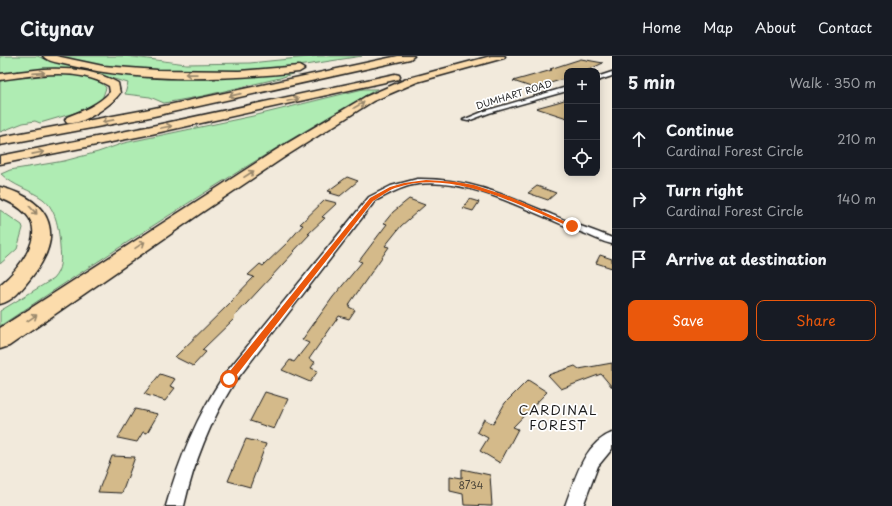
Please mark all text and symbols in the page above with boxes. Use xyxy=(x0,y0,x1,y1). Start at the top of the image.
text: Citynav xyxy=(20,14,94,42)
text: Home xyxy=(642,17,681,38)
text: Map xyxy=(703,17,733,38)
text: About xyxy=(755,17,796,38)
text: Contact xyxy=(818,17,872,38)
map controls xyxy=(564,68,600,176)
button: + xyxy=(564,68,600,104)
one-way arrow xyxy=(32,69,45,76)
text: 5 min xyxy=(628,69,675,95)
one-way arrow xyxy=(185,70,198,78)
text: Walk · 350 m xyxy=(789,73,876,92)
street label: DUMHART ROAD xyxy=(474,76,554,112)
one-way arrow xyxy=(229,91,242,99)
one-way arrow xyxy=(286,95,299,103)
one-way arrow xyxy=(353,100,365,108)
button: − xyxy=(564,104,600,140)
one-way arrow xyxy=(102,118,115,126)
text: Continue xyxy=(666,118,734,141)
one-way arrow xyxy=(159,123,172,131)
icon: ahead xyxy=(628,128,650,150)
text: 210 m xyxy=(837,129,876,148)
button: locate xyxy=(564,140,600,176)
text: Cardinal Forest Circle xyxy=(666,141,804,160)
one-way arrow xyxy=(31,149,44,157)
one-way arrow xyxy=(243,170,254,178)
text: Turn right xyxy=(666,178,743,201)
icon: right xyxy=(628,188,650,210)
text: 140 m xyxy=(837,189,876,208)
text: Cardinal Forest Circle xyxy=(666,201,804,220)
one-way arrow xyxy=(29,205,38,215)
route end xyxy=(563,217,581,235)
one-way arrow xyxy=(134,241,145,249)
text: Arrive at destination xyxy=(666,247,827,270)
icon: arrive xyxy=(628,248,650,270)
button: Save xyxy=(628,300,748,341)
button: Share xyxy=(756,300,876,341)
one-way arrow xyxy=(26,314,37,322)
route start xyxy=(220,370,238,388)
district label: CARDINAL FOREST xyxy=(518,400,598,434)
house number: 8734 xyxy=(459,477,484,492)

